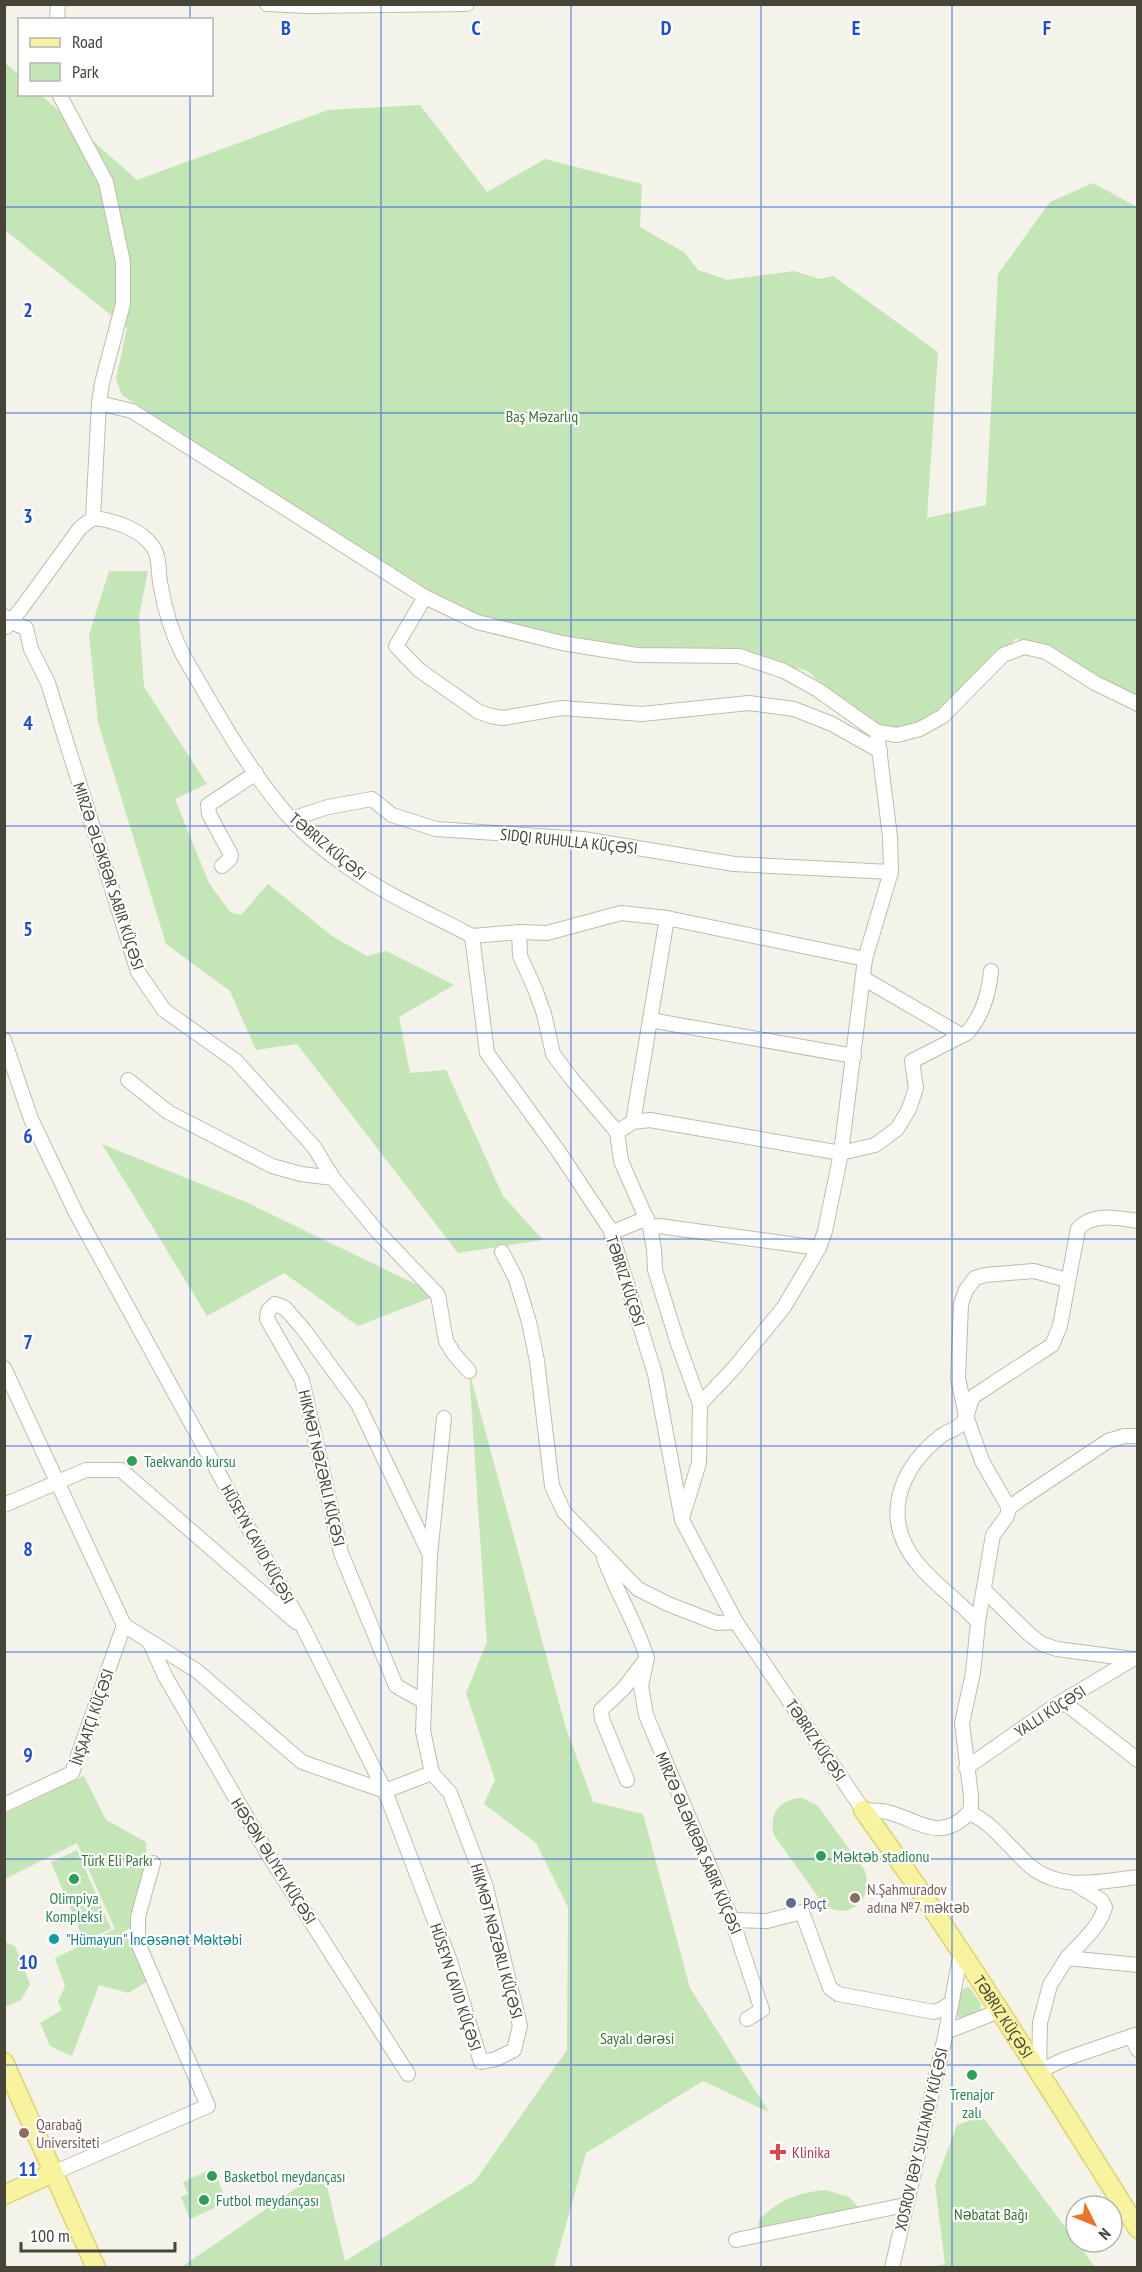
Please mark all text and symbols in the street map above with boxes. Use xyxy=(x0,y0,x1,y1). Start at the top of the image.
text: B xyxy=(281,15,291,41)
text: C xyxy=(471,15,481,41)
text: D xyxy=(661,15,672,41)
text: E xyxy=(852,15,860,41)
text: F xyxy=(1043,15,1051,41)
legend xyxy=(18,18,213,96)
text: Road xyxy=(72,30,103,53)
text: Park xyxy=(72,60,99,83)
text: 2 xyxy=(23,297,33,323)
park label: Baş Məzarlıq xyxy=(506,406,578,426)
text: 3 xyxy=(23,503,33,529)
text: 4 xyxy=(23,710,33,736)
street label: MIRZƏ ƏLƏKBƏR SABIR KÜÇƏSI xyxy=(69,780,149,972)
street label: TƏBRIZ KÜÇƏSI xyxy=(285,808,371,884)
street label: SIDQI RUHULLA KÜÇƏSI xyxy=(499,824,639,858)
text: 5 xyxy=(23,916,33,942)
text: 6 xyxy=(23,1123,33,1149)
street label: TƏBRIZ KÜÇƏSI xyxy=(602,1233,650,1329)
text: 7 xyxy=(23,1329,33,1355)
street label: HIKMƏT NƏZƏRLI KÜÇƏSI xyxy=(294,1388,350,1548)
place label: Taekvando kursu xyxy=(144,1451,236,1471)
marker: Taekvando kursu xyxy=(125,1454,139,1468)
street label: HÜSEYN CAVID KÜÇƏSI xyxy=(217,1481,299,1607)
text: 8 xyxy=(23,1536,33,1562)
street label: İNŞAATÇI KÜÇƏSI xyxy=(66,1666,118,1768)
street label: YALLI KÜÇƏSI xyxy=(1011,1681,1089,1741)
street label: TƏBRIZ KÜÇƏSI xyxy=(781,1695,851,1785)
text: 9 xyxy=(23,1742,33,1768)
street label: MIRZƏ ƏLƏKBƏR SABIR KÜÇƏSI xyxy=(652,1749,746,1937)
street label: HƏSƏN ƏLIYEV KÜÇƏSI xyxy=(227,1794,321,1928)
place label: Məktəb stadionu xyxy=(833,1846,929,1866)
marker: Məktəb stadionu xyxy=(814,1849,828,1863)
park label: Türk Eli Parkı xyxy=(81,1850,153,1870)
street label: HIKMƏT NƏZƏRLI KÜÇƏSI xyxy=(467,1861,527,2021)
marker: Olimpiya Kompleksi xyxy=(67,1872,81,1886)
place label: N.Şahmuradov adına №7 məktəb xyxy=(867,1879,970,1917)
place label: Olimpiya Kompleksi xyxy=(46,1888,102,1926)
marker: N.Şahmuradov adına №7 məktəb xyxy=(848,1891,862,1905)
place label: Poçt xyxy=(803,1893,827,1913)
marker: Poçt xyxy=(784,1896,798,1910)
street label: HÜSEYN CAVID KÜÇƏSI xyxy=(426,1921,486,2053)
place label: "Hümayun" İncəsənət Məktəbi xyxy=(66,1929,242,1949)
marker: "Hümayun" İncəsənət Məktəbi xyxy=(47,1932,61,1946)
text: 10 xyxy=(18,1949,38,1975)
street label: TƏBRIZ KÜÇƏSI xyxy=(969,1972,1037,2062)
park label: Sayalı dərəsi xyxy=(600,2028,674,2048)
street label: XOSROV BƏY SULTANOV KÜÇƏSI xyxy=(890,2046,952,2232)
marker: Trenajor zalı xyxy=(965,2068,979,2082)
place label: Trenajor zalı xyxy=(950,2084,995,2122)
place label: Qarabağ Universiteti xyxy=(36,2114,100,2152)
marker: Qarabağ Universiteti xyxy=(17,2126,31,2140)
place label: Klinika xyxy=(792,2142,830,2162)
marker: Klinika xyxy=(769,2143,787,2161)
text: 11 xyxy=(18,2156,38,2182)
place label: Basketbol meydançası xyxy=(224,2166,345,2186)
marker: Basketbol meydançası xyxy=(205,2169,219,2183)
place label: Futbol meydançası xyxy=(216,2190,319,2210)
marker: Futbol meydançası xyxy=(197,2193,211,2207)
north arrow xyxy=(1064,2194,1124,2254)
park label: Nəbatat Bağı xyxy=(954,2204,1028,2224)
scale bar xyxy=(21,2215,176,2253)
text: 100 m xyxy=(30,2224,70,2247)
text: N xyxy=(1095,2224,1115,2244)

